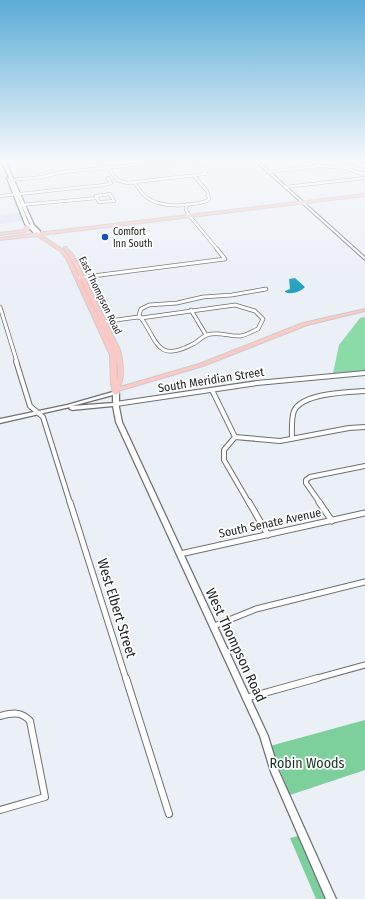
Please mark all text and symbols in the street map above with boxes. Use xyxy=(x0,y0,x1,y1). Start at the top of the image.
place label: Comfort Inn South xyxy=(113,226,153,250)
marker: Comfort Inn South xyxy=(100,232,110,242)
street label: East Thompson Road xyxy=(76,254,124,336)
street label: South Meridian Street xyxy=(157,365,265,395)
street label: South Senate Avenue xyxy=(218,505,323,541)
street label: West Elbert Street xyxy=(93,556,140,660)
street label: West Thompson Road xyxy=(202,586,269,705)
park label: Robin Woods xyxy=(270,755,345,772)

